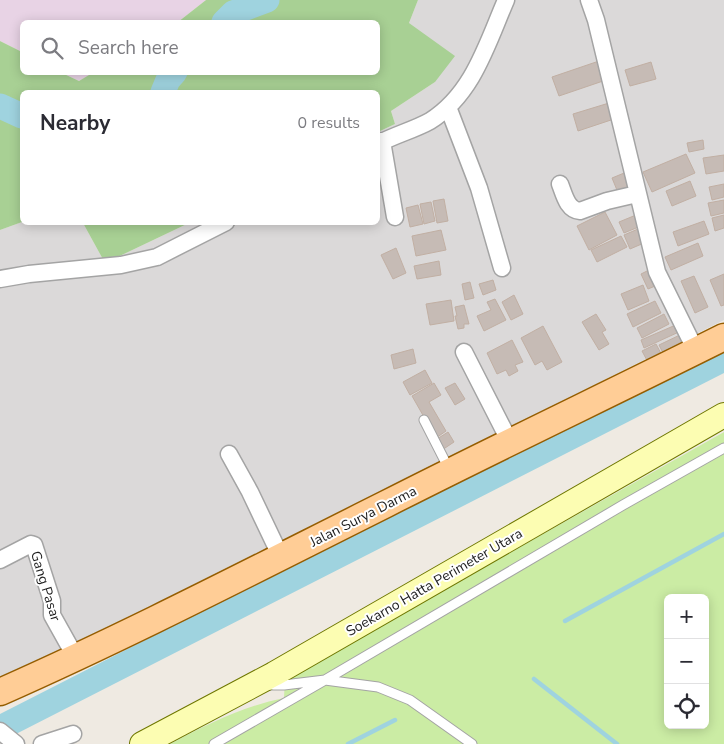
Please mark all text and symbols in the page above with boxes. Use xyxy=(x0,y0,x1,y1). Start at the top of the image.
search box xyxy=(20,20,380,75)
icon: search xyxy=(38,34,66,62)
text: Search here xyxy=(78,35,179,61)
text: Nearby xyxy=(40,109,110,137)
text: 0 results xyxy=(298,112,360,134)
street label: Jalan Surya Darma xyxy=(306,481,420,552)
street label: Soekarno Hatta Perimeter Utara xyxy=(343,524,526,641)
street label: Gang Pasar xyxy=(26,549,65,624)
map controls xyxy=(664,594,709,729)
button: + xyxy=(664,594,709,639)
button: − xyxy=(664,639,709,684)
button: locate xyxy=(664,684,709,729)

